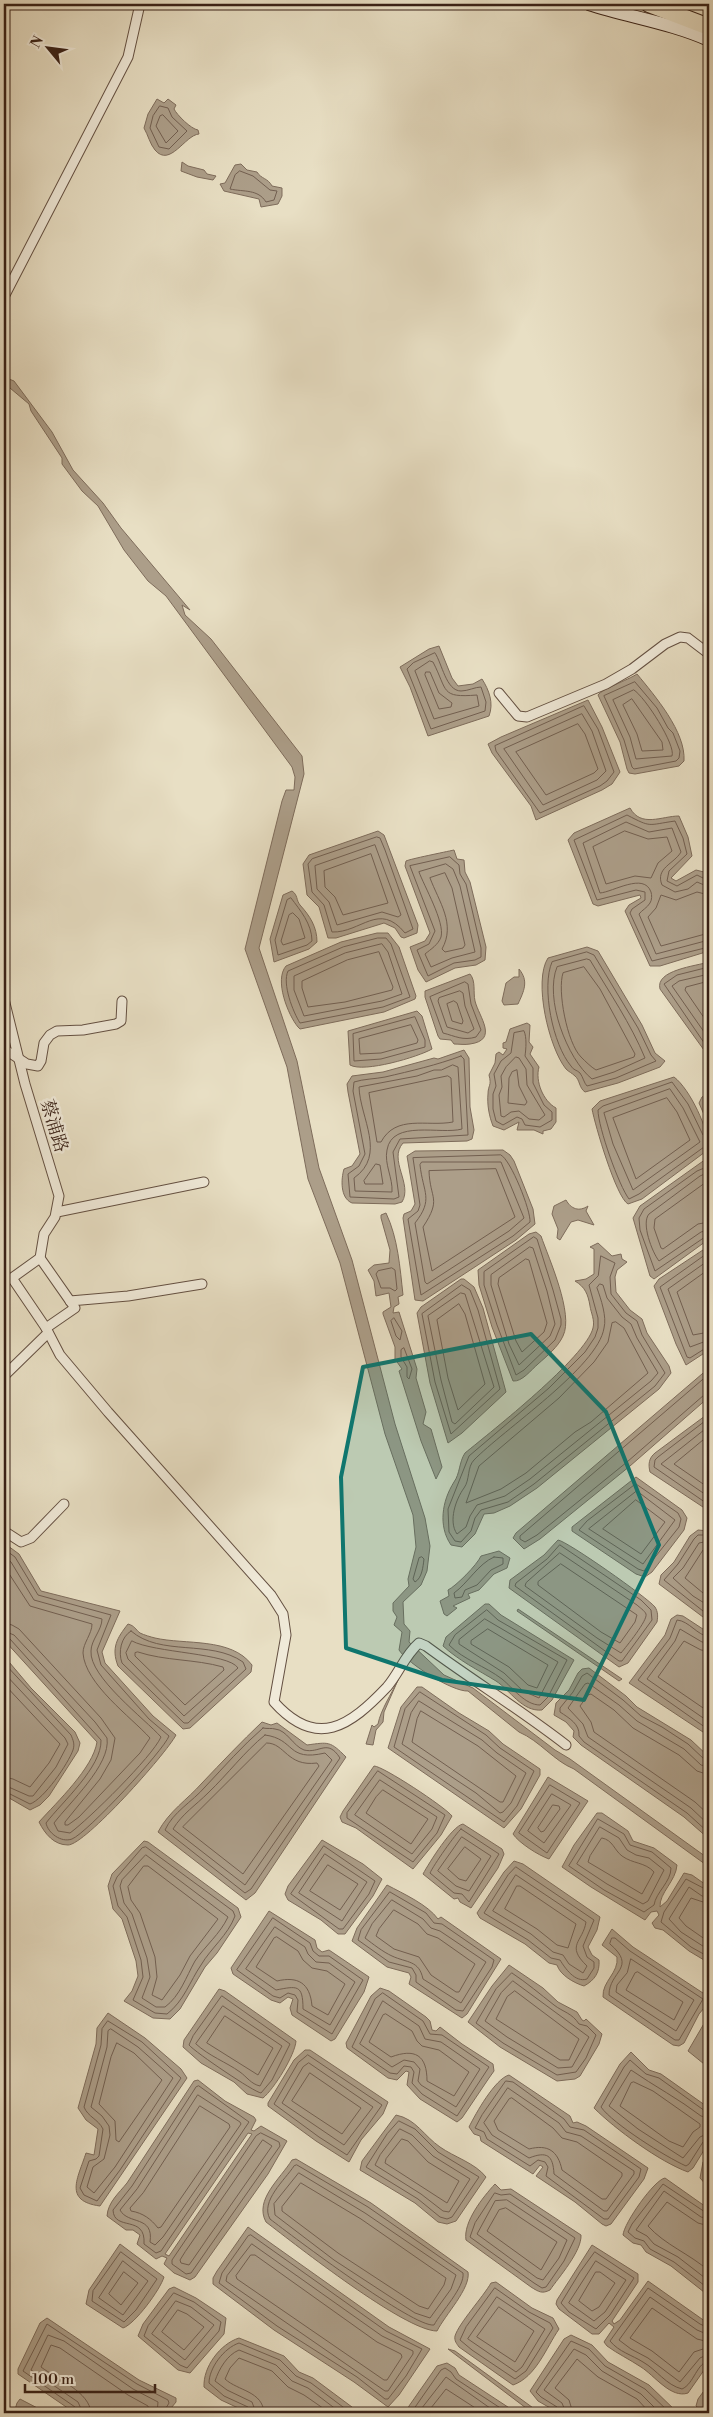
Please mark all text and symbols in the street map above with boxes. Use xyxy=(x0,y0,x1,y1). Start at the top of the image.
north arrow xyxy=(22,22,72,72)
text: N xyxy=(27,33,48,51)
street label: 蔡浦路 xyxy=(35,1097,73,1155)
scale bar xyxy=(25,2362,155,2394)
text: 100 m xyxy=(32,2370,74,2389)

